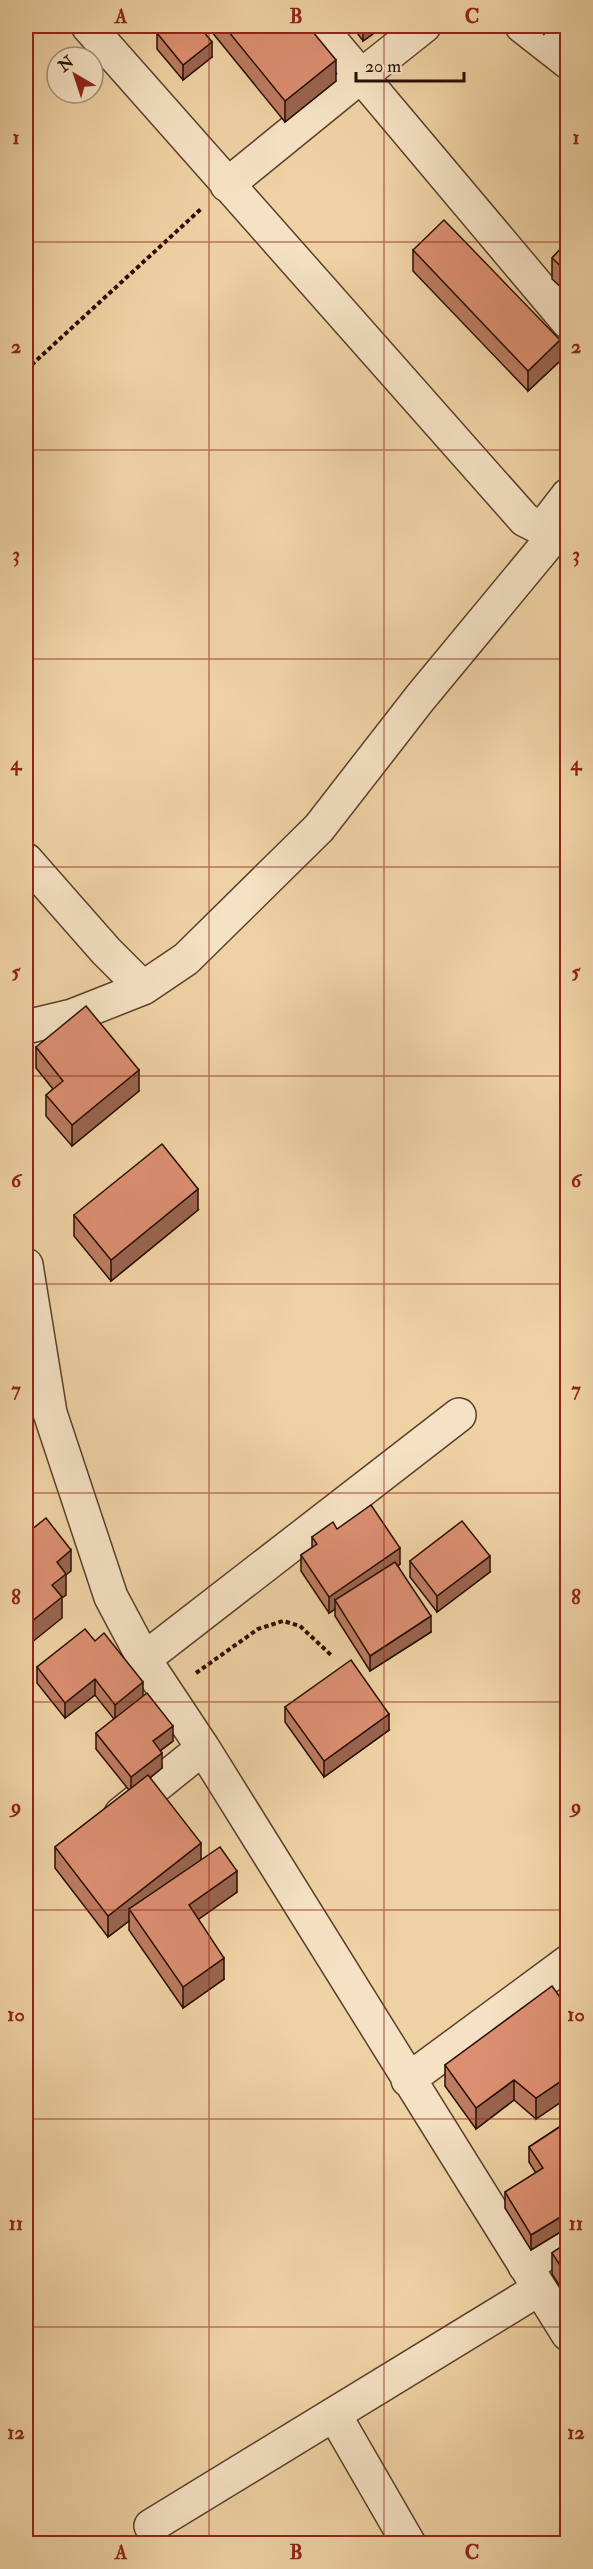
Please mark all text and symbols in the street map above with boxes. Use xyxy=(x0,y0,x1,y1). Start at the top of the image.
text: A xyxy=(114,4,128,29)
text: B xyxy=(289,4,303,29)
text: C xyxy=(465,4,479,29)
north arrow xyxy=(45,45,105,105)
scale bar xyxy=(356,45,464,83)
text: N xyxy=(54,51,79,77)
text: 20 m xyxy=(365,55,401,78)
text: 1 xyxy=(12,125,20,150)
text: 1 xyxy=(572,125,580,150)
text: 2 xyxy=(11,334,21,359)
text: 2 xyxy=(571,334,581,359)
text: 3 xyxy=(12,542,20,567)
text: 3 xyxy=(572,542,580,567)
text: 4 xyxy=(10,751,23,776)
text: 4 xyxy=(570,751,583,776)
text: 5 xyxy=(12,959,22,984)
text: 5 xyxy=(572,959,582,984)
text: 6 xyxy=(11,1168,23,1193)
text: 6 xyxy=(571,1168,583,1193)
text: 7 xyxy=(11,1377,21,1402)
text: 7 xyxy=(571,1377,581,1402)
text: 8 xyxy=(11,1585,21,1610)
text: 8 xyxy=(571,1585,581,1610)
text: 9 xyxy=(9,1794,21,1819)
text: 9 xyxy=(569,1794,581,1819)
text: 10 xyxy=(7,2002,25,2027)
text: 10 xyxy=(567,2002,585,2027)
text: 11 xyxy=(9,2211,23,2236)
text: 11 xyxy=(569,2211,583,2236)
text: 12 xyxy=(7,2420,25,2445)
text: 12 xyxy=(567,2420,585,2445)
text: A xyxy=(114,2540,128,2565)
text: B xyxy=(289,2540,303,2565)
text: C xyxy=(465,2540,479,2565)

